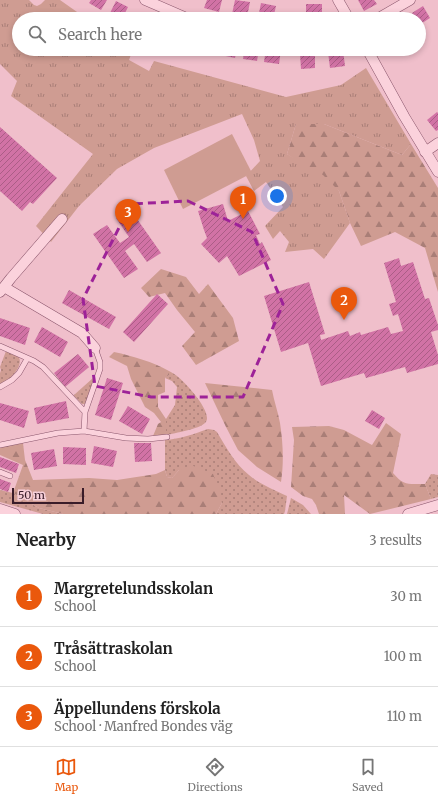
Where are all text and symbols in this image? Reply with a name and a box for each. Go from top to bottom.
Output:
search box [12,12,426,56]
icon: search [26,23,48,45]
text: Search here [58,25,142,44]
pin: 1 [230,186,256,219]
your location [267,186,287,206]
pin: 3 [115,199,141,232]
pin: 2 [331,287,357,320]
scale bar [12,486,84,505]
text: 50 m [18,488,45,502]
text: Nearby [16,529,76,551]
text: 3 results [369,532,422,549]
text: Margretelundsskolan [54,579,213,598]
text: 1 [26,588,32,605]
text: 30 m [390,588,422,605]
text: School [54,598,96,615]
text: Tråsättraskolan [54,639,173,658]
text: 2 [25,648,33,665]
text: 100 m [384,648,422,665]
text: School [54,658,96,675]
text: Äppellundens förskola [54,699,221,718]
text: 3 [25,708,33,725]
text: 110 m [387,708,422,725]
text: School · Manfred Bondes väg [54,718,233,735]
tab: Map [55,756,78,794]
tab: Directions [188,756,243,794]
tab: Saved [352,756,383,794]

